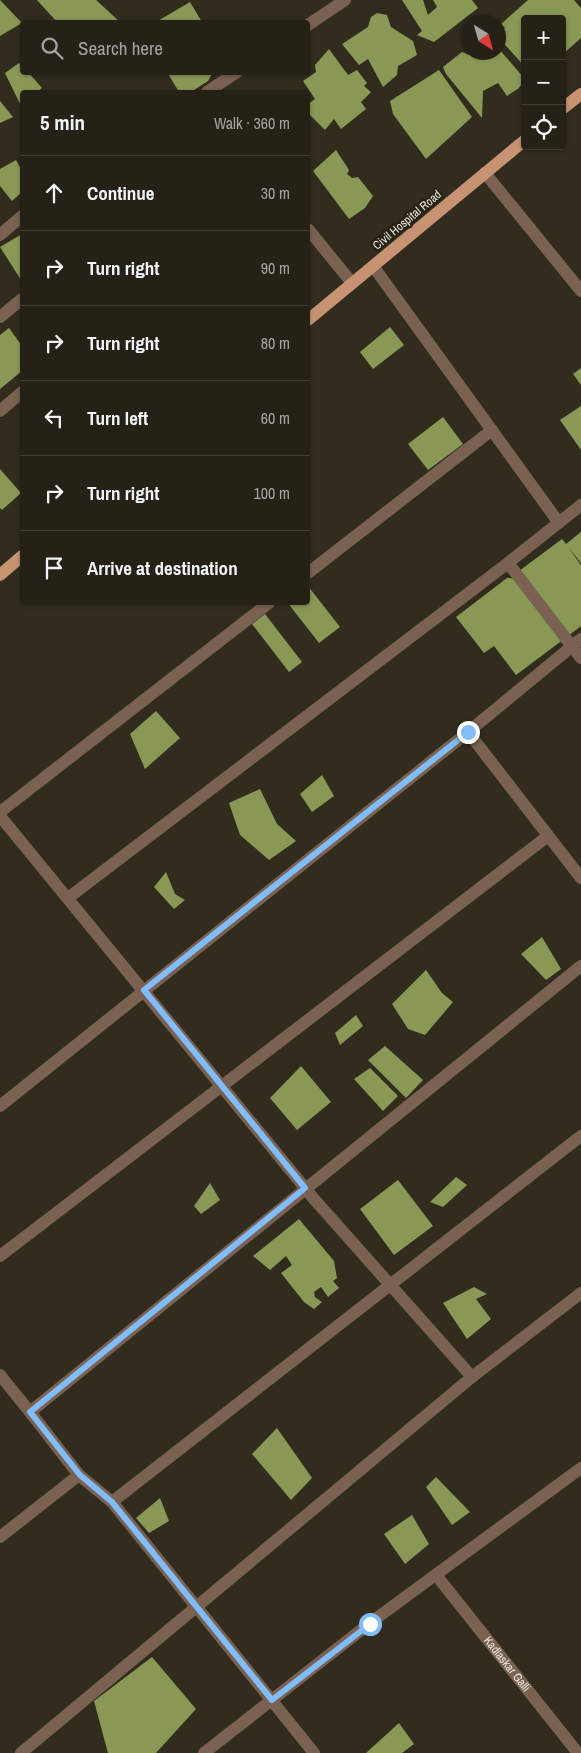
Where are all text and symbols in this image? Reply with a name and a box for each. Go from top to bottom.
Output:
north arrow [461,15,506,60]
map controls [521,15,566,150]
button: + [521,15,566,60]
search box [20,20,310,75]
icon: search [38,34,66,62]
text: Search here [78,35,163,61]
button: − [521,60,566,105]
button: locate [521,105,566,150]
text: 5 min [40,108,85,137]
text: Walk · 360 m [214,112,290,134]
icon: ahead [40,179,68,207]
text: Continue [87,180,155,206]
text: 30 m [261,182,290,204]
street label: Civil Hospital Road [369,187,445,253]
icon: right [40,254,68,282]
text: Turn right [87,255,159,281]
text: 90 m [261,257,290,279]
icon: right [40,329,68,357]
text: Turn right [87,330,159,356]
text: 80 m [261,332,290,354]
icon: left [40,404,68,432]
text: Turn left [87,405,148,431]
text: 60 m [261,407,290,429]
icon: right [40,479,68,507]
text: Turn right [87,480,159,506]
text: 100 m [254,482,290,504]
icon: arrive [40,554,68,582]
text: Arrive at destination [87,555,238,581]
route end [457,721,480,744]
route start [359,1613,382,1636]
street label: Kadlaskar Galli [480,1633,534,1695]

